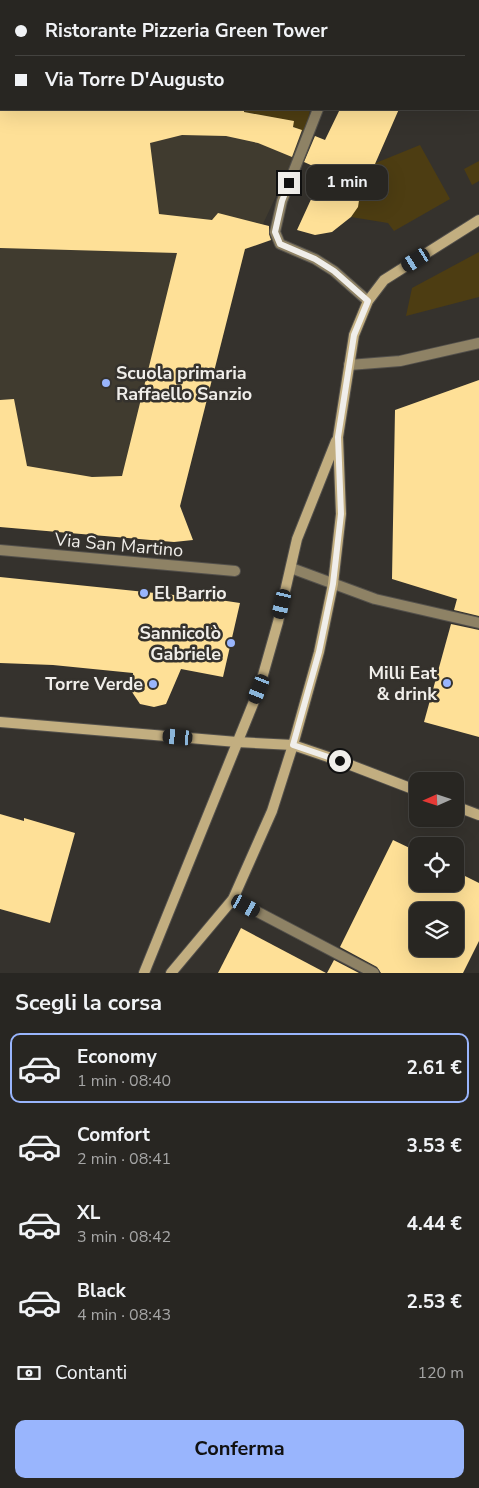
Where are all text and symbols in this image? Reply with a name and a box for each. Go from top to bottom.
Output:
text: Ristorante Pizzeria Green Tower [45,18,328,44]
text: Via Torre D'Augusto [45,67,224,93]
callout: 1 min [306,166,389,200]
text: 1 min [326,171,368,193]
route end [278,172,300,194]
car [399,246,432,274]
place label: Scuola primaria Raffaello Sanzio [116,361,252,406]
marker: Scuola primaria Raffaello Sanzio [100,377,112,389]
street label: Via San Martino [53,527,184,563]
place label: El Barrio [154,581,227,605]
marker: El Barrio [138,587,150,599]
car [271,588,292,620]
place label: Sannicolò Gabriele [139,621,221,666]
marker: Sannicolò Gabriele [225,637,237,649]
place label: Milli Eat & drink [368,661,437,706]
place label: Torre Verde [45,672,143,696]
car [246,672,271,706]
marker: Milli Eat & drink [441,677,453,689]
marker: Torre Verde [147,678,159,690]
car [162,728,193,746]
route start [329,750,351,772]
north arrow [409,772,464,828]
map controls [409,772,464,957]
button: locate [409,837,464,892]
car [229,892,262,920]
button: layers [409,902,464,957]
text: Scegli la corsa [15,988,162,1018]
text: Economy [77,1044,157,1070]
icon: car [17,1046,62,1091]
text: 2.61 € [407,1055,462,1081]
text: 1 min · 08:40 [77,1070,171,1092]
text: Comfort [77,1122,150,1148]
icon: car [17,1124,62,1169]
text: 3.53 € [407,1133,462,1159]
text: 2 min · 08:41 [77,1148,171,1170]
text: XL [77,1200,100,1226]
icon: car [17,1202,62,1247]
text: 4.44 € [407,1211,462,1237]
text: 3 min · 08:42 [77,1226,171,1248]
text: Black [77,1278,126,1304]
icon: car [17,1280,62,1325]
text: 2.53 € [407,1289,462,1315]
text: 4 min · 08:43 [77,1304,171,1326]
icon: cash [15,1359,43,1387]
text: Contanti [55,1360,127,1386]
text: 120 m [417,1362,464,1384]
button: Conferma [15,1420,464,1478]

